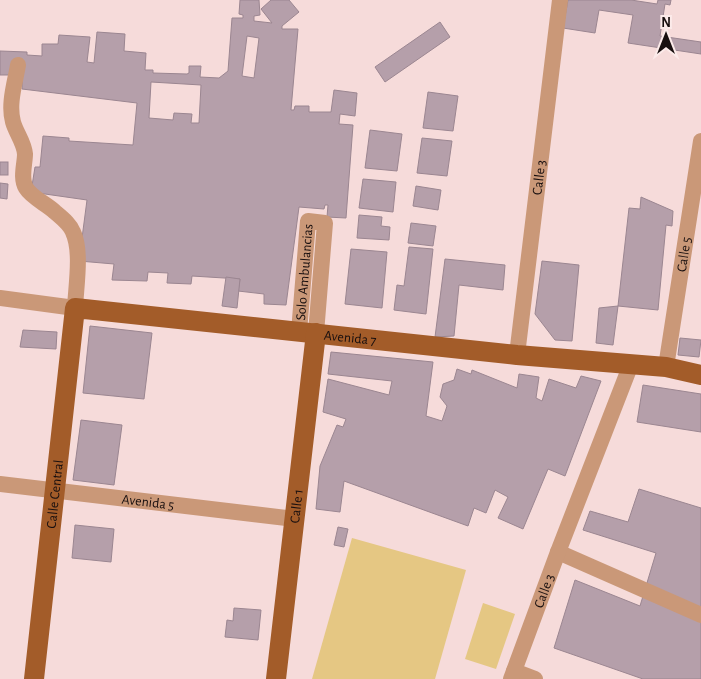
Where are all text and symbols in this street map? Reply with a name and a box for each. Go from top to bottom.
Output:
north arrow [641,10,691,60]
text: N [661,16,671,30]
street label: Calle 3 [530,159,549,196]
street label: Solo Ambulancias [294,223,316,321]
street label: Calle 5 [675,236,694,273]
street label: Avenida 7 [323,329,377,348]
street label: Calle Central [45,459,66,529]
street label: Calle 1 [288,488,306,524]
street label: Avenida 5 [121,493,175,513]
street label: Calle 3 [532,572,557,610]

